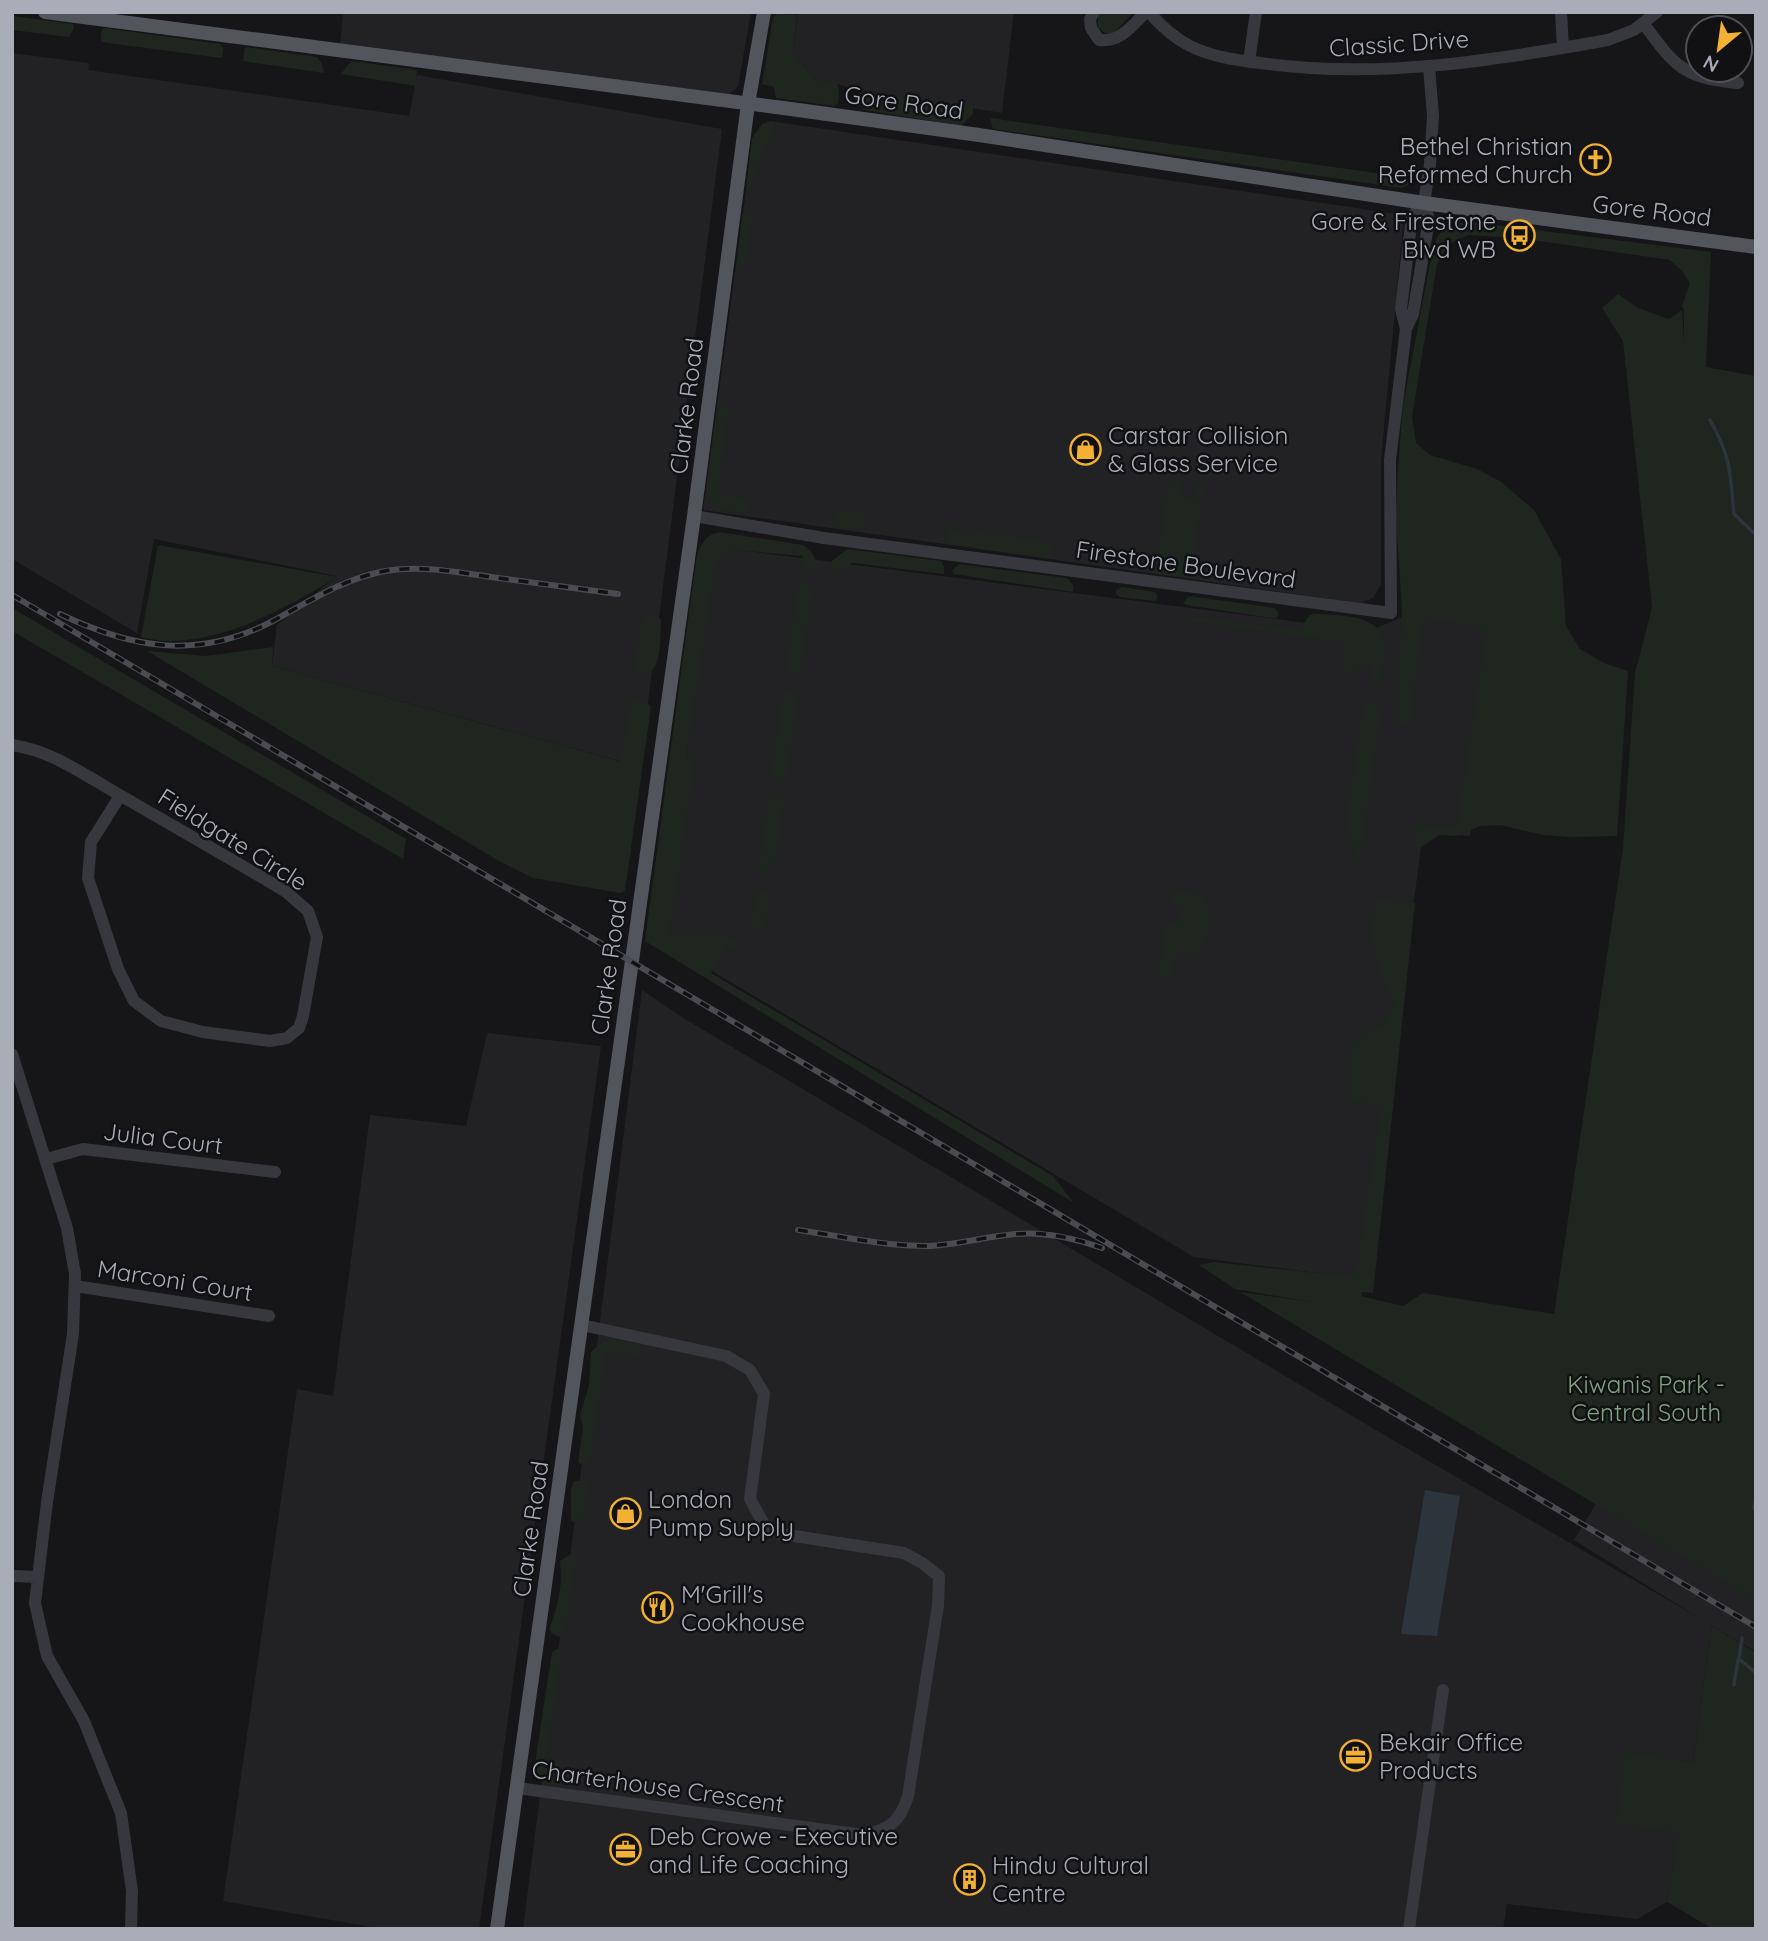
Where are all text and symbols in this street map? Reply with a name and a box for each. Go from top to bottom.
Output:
north arrow [1684,14,1754,84]
street label: Classic Drive [1328,23,1470,63]
text: N [1699,50,1723,78]
street label: Gore Road [843,79,965,125]
place label: Bethel Christian Reformed Church [1378,131,1573,189]
church icon: Bethel Christian Reformed Church [1579,143,1613,177]
street label: Gore Road [1591,188,1713,232]
place label: Gore & Firestone Blvd WB [1311,206,1496,264]
bus stop icon: Gore & Firestone Blvd WB [1502,218,1536,252]
street label: Clarke Road [663,336,709,476]
place label: Carstar Collision & Glass Service [1108,420,1288,478]
shop icon: Carstar Collision & Glass Service [1068,432,1102,466]
street label: Firestone Boulevard [1074,534,1298,594]
street label: Fieldgate Circle [153,781,313,897]
street label: Clarke Road [584,897,632,1037]
street label: Julia Court [101,1116,225,1160]
street label: Marconi Court [95,1253,255,1307]
park label: Kiwanis Park - Central South [1567,1369,1725,1427]
street label: Clarke Road [506,1459,554,1599]
place label: London Pump Supply [648,1484,794,1542]
shop icon: London Pump Supply [608,1496,642,1530]
place label: M'Grill's Cookhouse [681,1579,805,1637]
restaurant icon: M'Grill's Cookhouse [641,1591,675,1625]
place label: Bekair Office Products [1379,1727,1523,1785]
office icon: Bekair Office Products [1339,1739,1373,1773]
street label: Charterhouse Crescent [530,1753,786,1819]
place label: Deb Crowe - Executive and Life Coaching [649,1821,898,1879]
office icon: Deb Crowe - Executive and Life Coaching [609,1833,643,1867]
place label: Hindu Cultural Centre [992,1850,1149,1908]
building icon: Hindu Cultural Centre [952,1862,986,1896]

